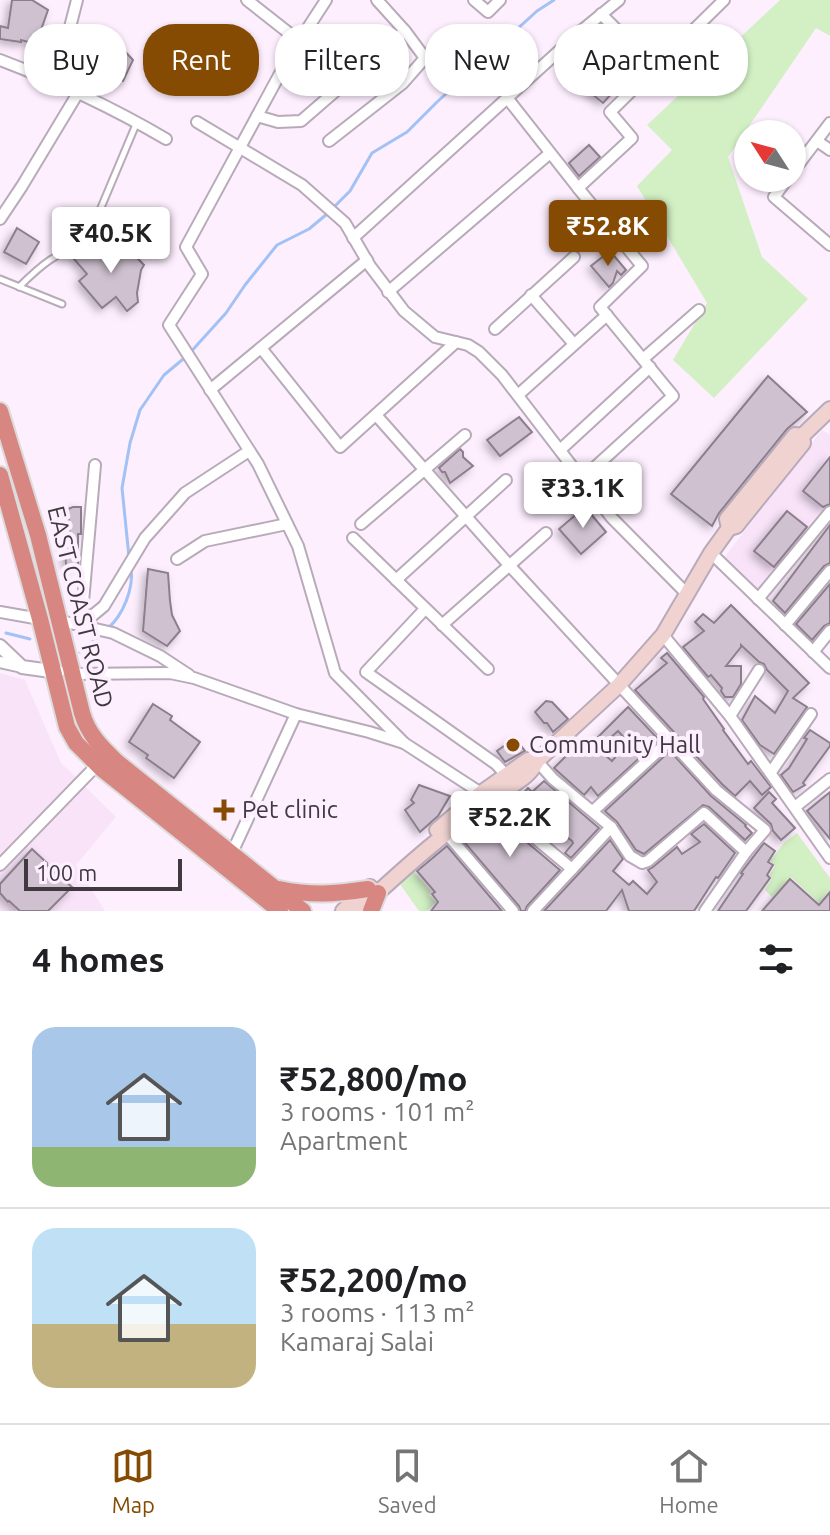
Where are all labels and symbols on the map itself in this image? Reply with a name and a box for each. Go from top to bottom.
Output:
north arrow [734,120,806,192]
pin: ₹52.8K [543,200,673,268]
pin: ₹40.5K [46,207,176,275]
pin: ₹33.1K [518,462,648,530]
street label: EAST COAST ROAD [42,503,119,711]
place label: Community Hall [529,731,701,758]
marker: Community Hall [504,736,522,754]
pin: ₹52.2K [445,791,575,859]
place label: Pet clinic [242,796,338,823]
marker: Pet clinic [213,799,235,821]
scale bar [24,855,182,891]

